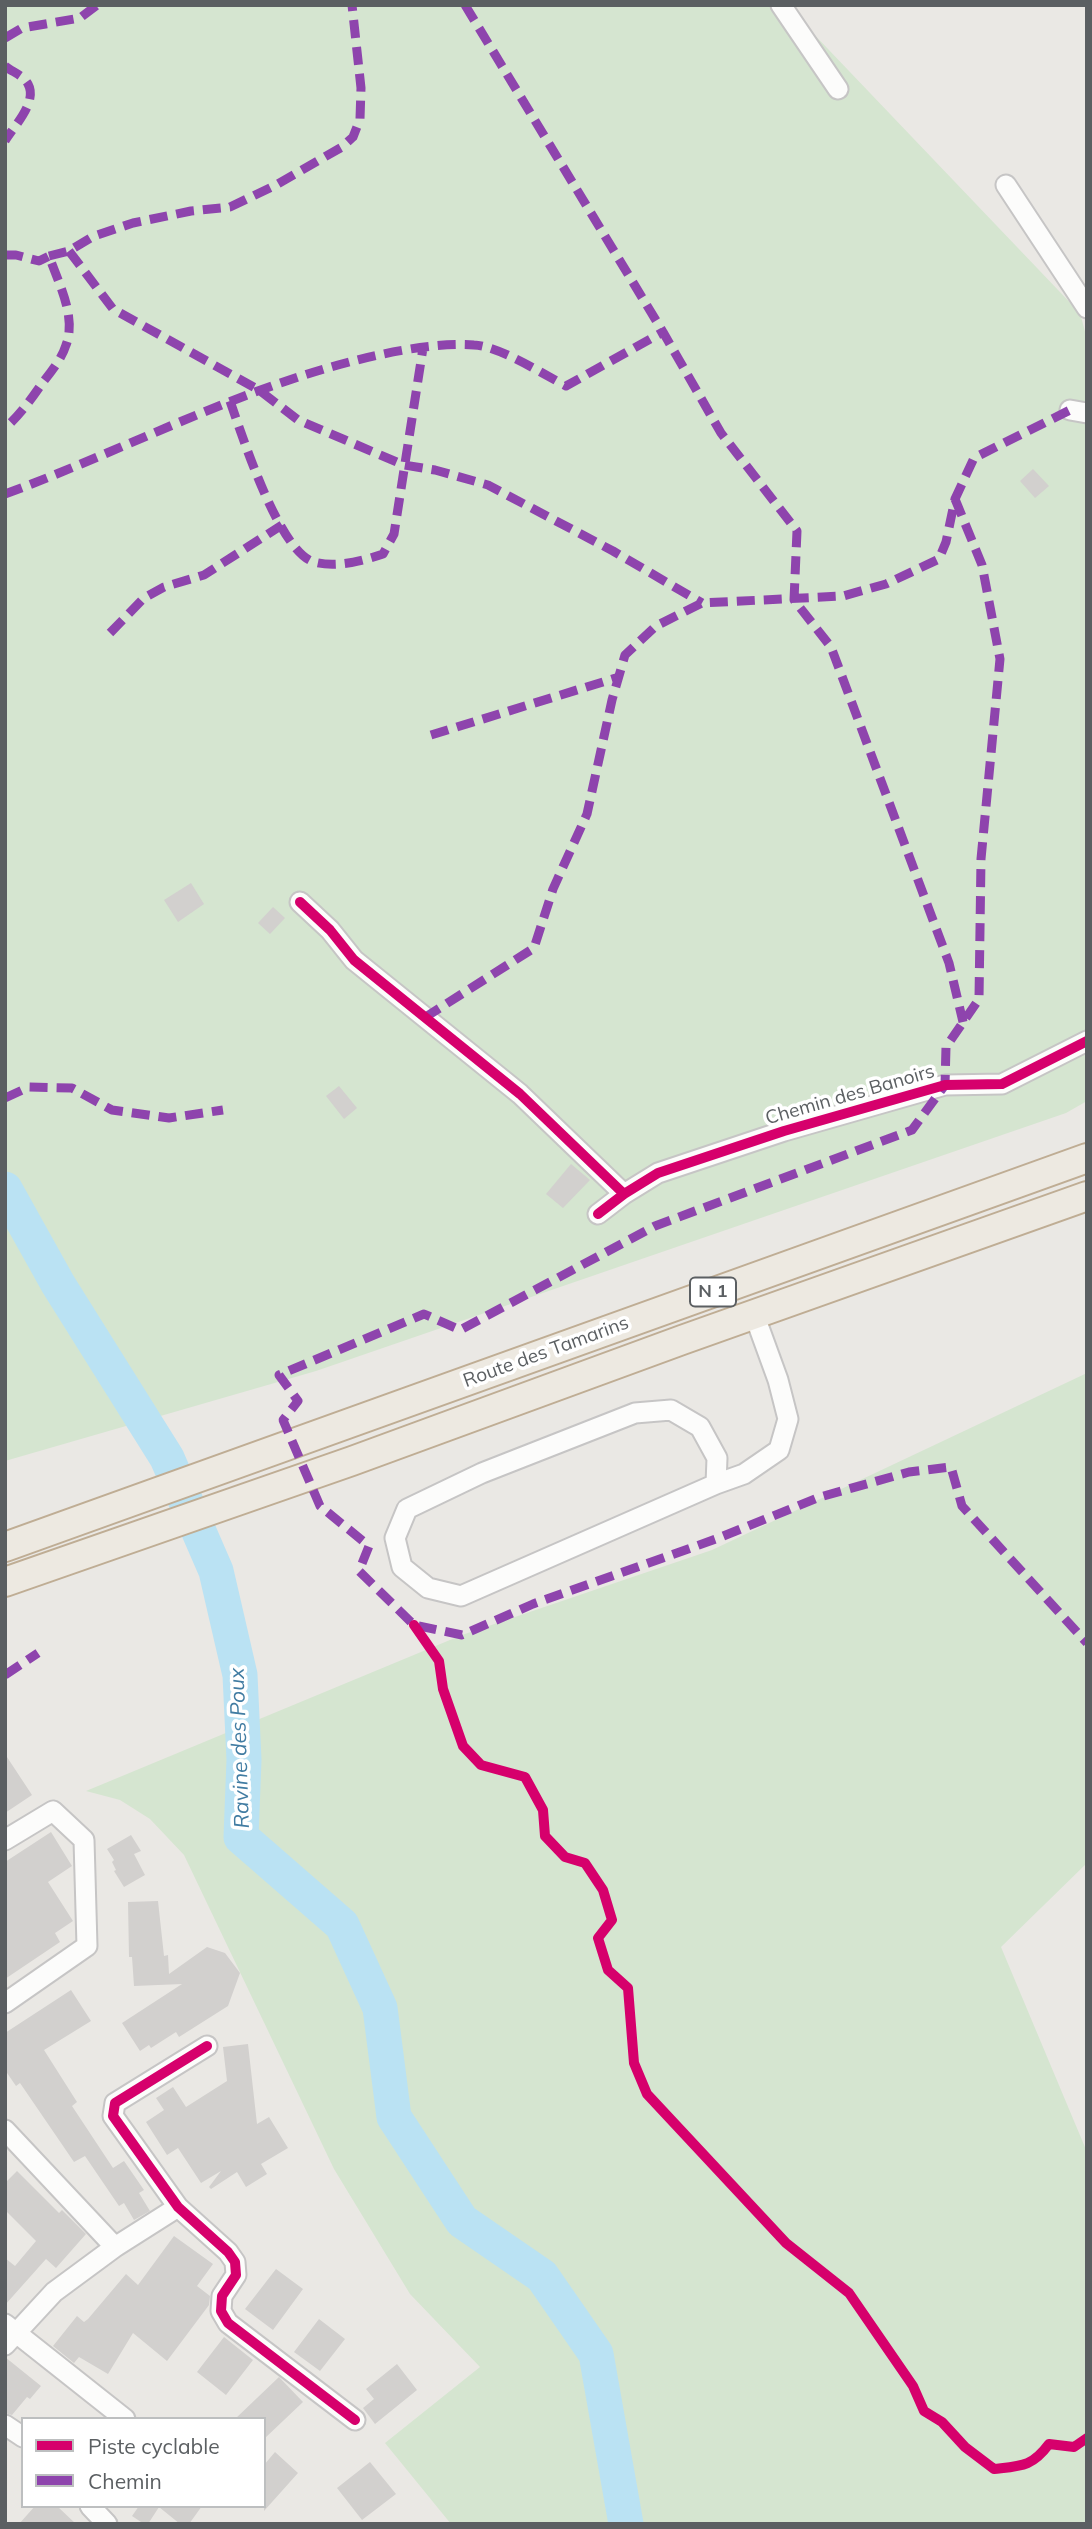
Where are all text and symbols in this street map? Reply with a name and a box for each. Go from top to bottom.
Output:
street label: Chemin des Banoirs [763,1060,937,1130]
road number: N 1 [690,1278,736,1307]
street label: Route des Tamarins [460,1311,632,1393]
water label: Ravine des Poux [225,1667,255,1829]
legend [21,2417,266,2508]
text: Piste cyclable [88,2433,220,2459]
text: Chemin [88,2468,162,2494]

